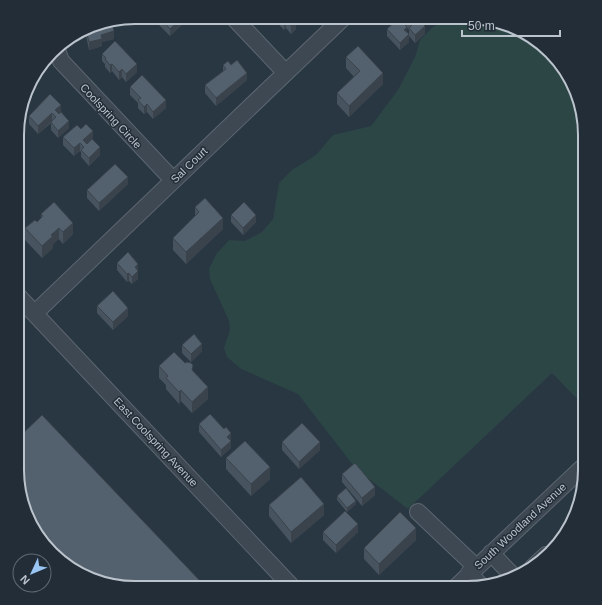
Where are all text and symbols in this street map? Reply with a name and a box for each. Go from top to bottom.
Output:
scale bar [462,12,560,38]
text: 50 m [468,19,495,33]
street label: Coolspring Circle [78,81,144,151]
street label: Sal Court [168,145,210,185]
street label: East Coolspring Avenue [112,395,200,489]
street label: South Woodland Avenue [472,480,568,572]
north arrow [12,553,52,593]
text: N [18,573,32,587]

